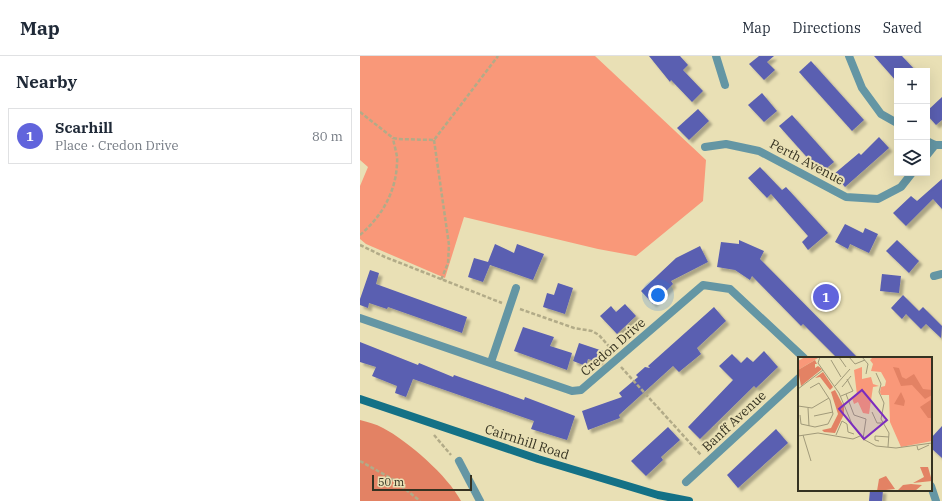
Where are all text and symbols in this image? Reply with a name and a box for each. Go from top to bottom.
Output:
text: Map [20,16,60,40]
text: Map [742,19,771,37]
text: Directions [793,19,861,37]
text: Saved [883,19,922,37]
map controls [894,68,930,176]
button: + [894,68,930,104]
text: Nearby [16,71,77,93]
button: − [894,104,930,140]
text: Scarhill [55,118,113,137]
text: 1 [26,128,34,145]
text: 80 m [312,128,343,145]
street label: Perth Avenue [767,135,847,189]
text: Place · Credon Drive [55,137,178,154]
button: layers [894,140,930,176]
pin: 1 [813,282,839,312]
your location [648,285,668,305]
street label: Credon Drive [577,314,649,380]
inset map [798,357,932,491]
street label: Banff Avenue [698,387,770,455]
street label: Cairnhill Road [483,420,571,464]
scale bar [372,473,472,492]
text: 50 m [378,475,404,489]

